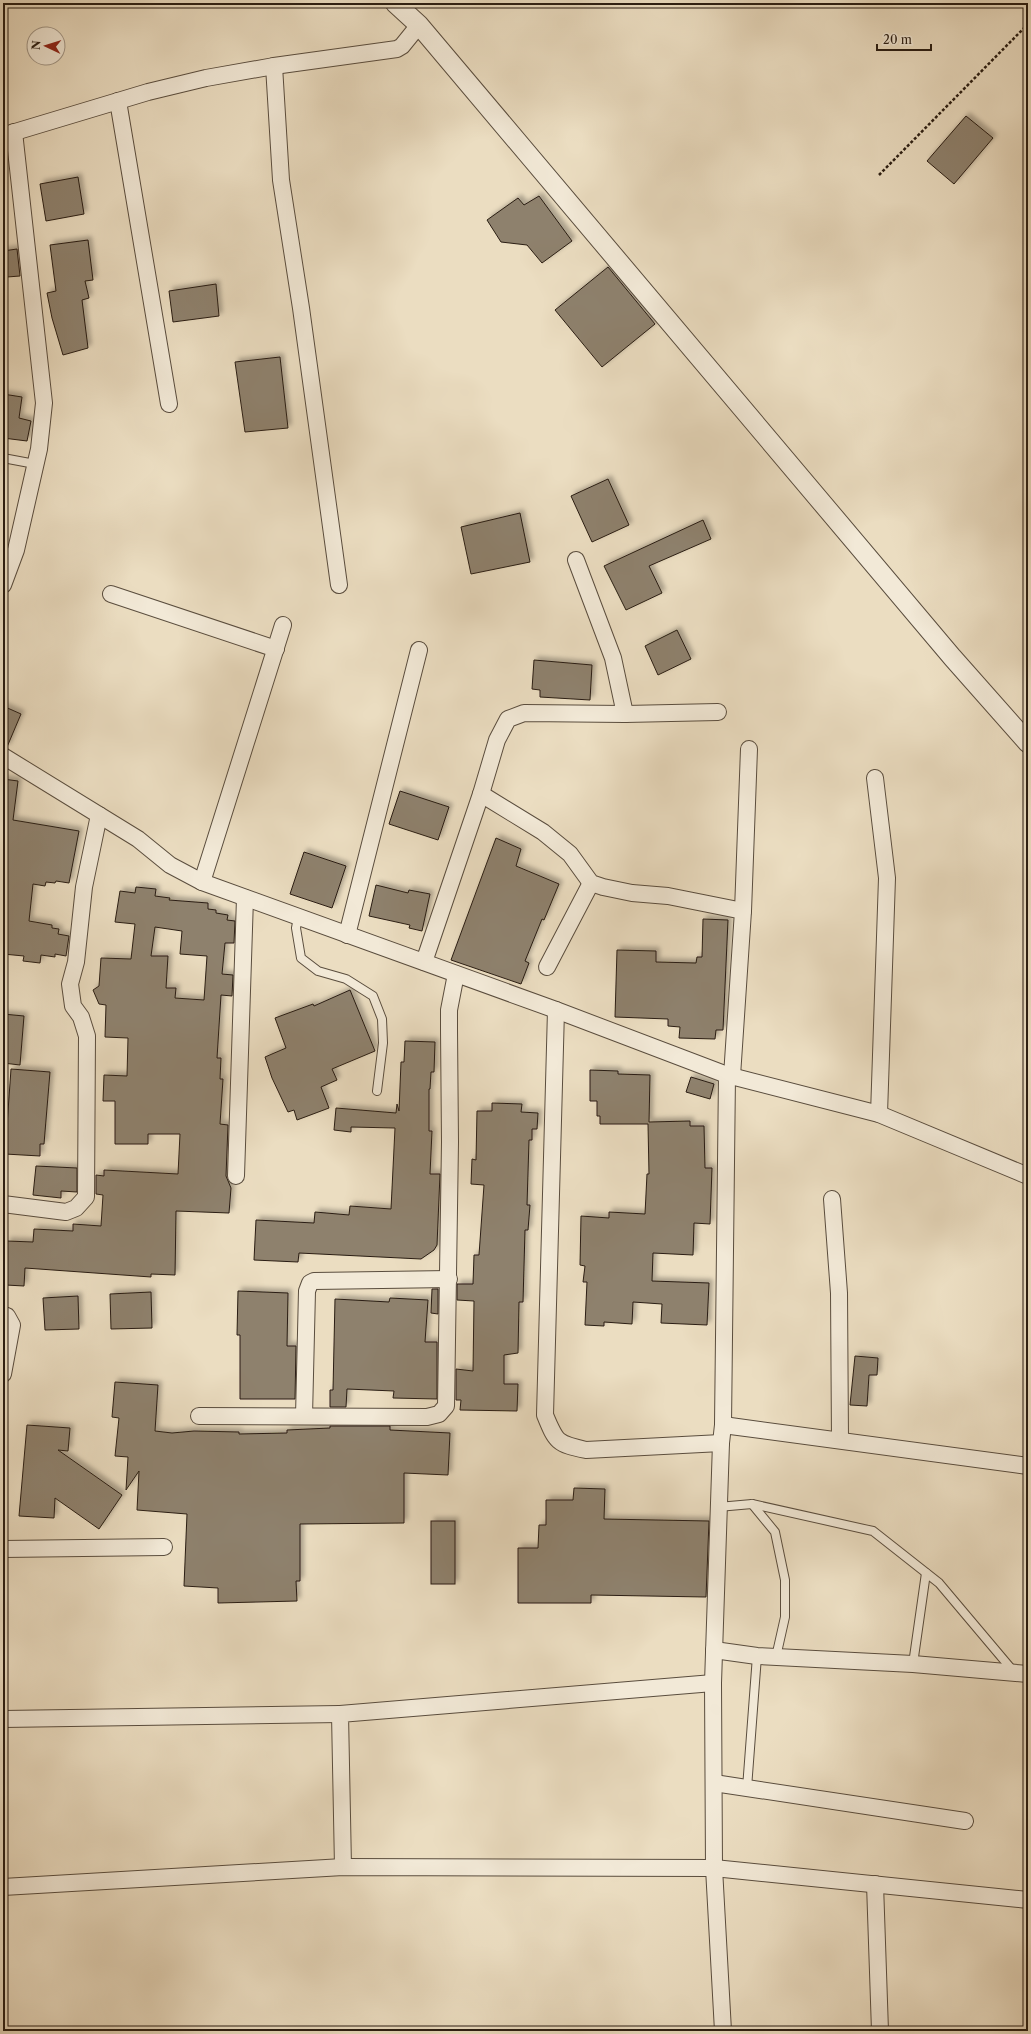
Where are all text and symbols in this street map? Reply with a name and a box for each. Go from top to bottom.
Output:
north arrow [26,26,66,66]
scale bar [877,26,931,52]
text: 20 m [883,32,912,47]
text: N [29,40,43,51]

